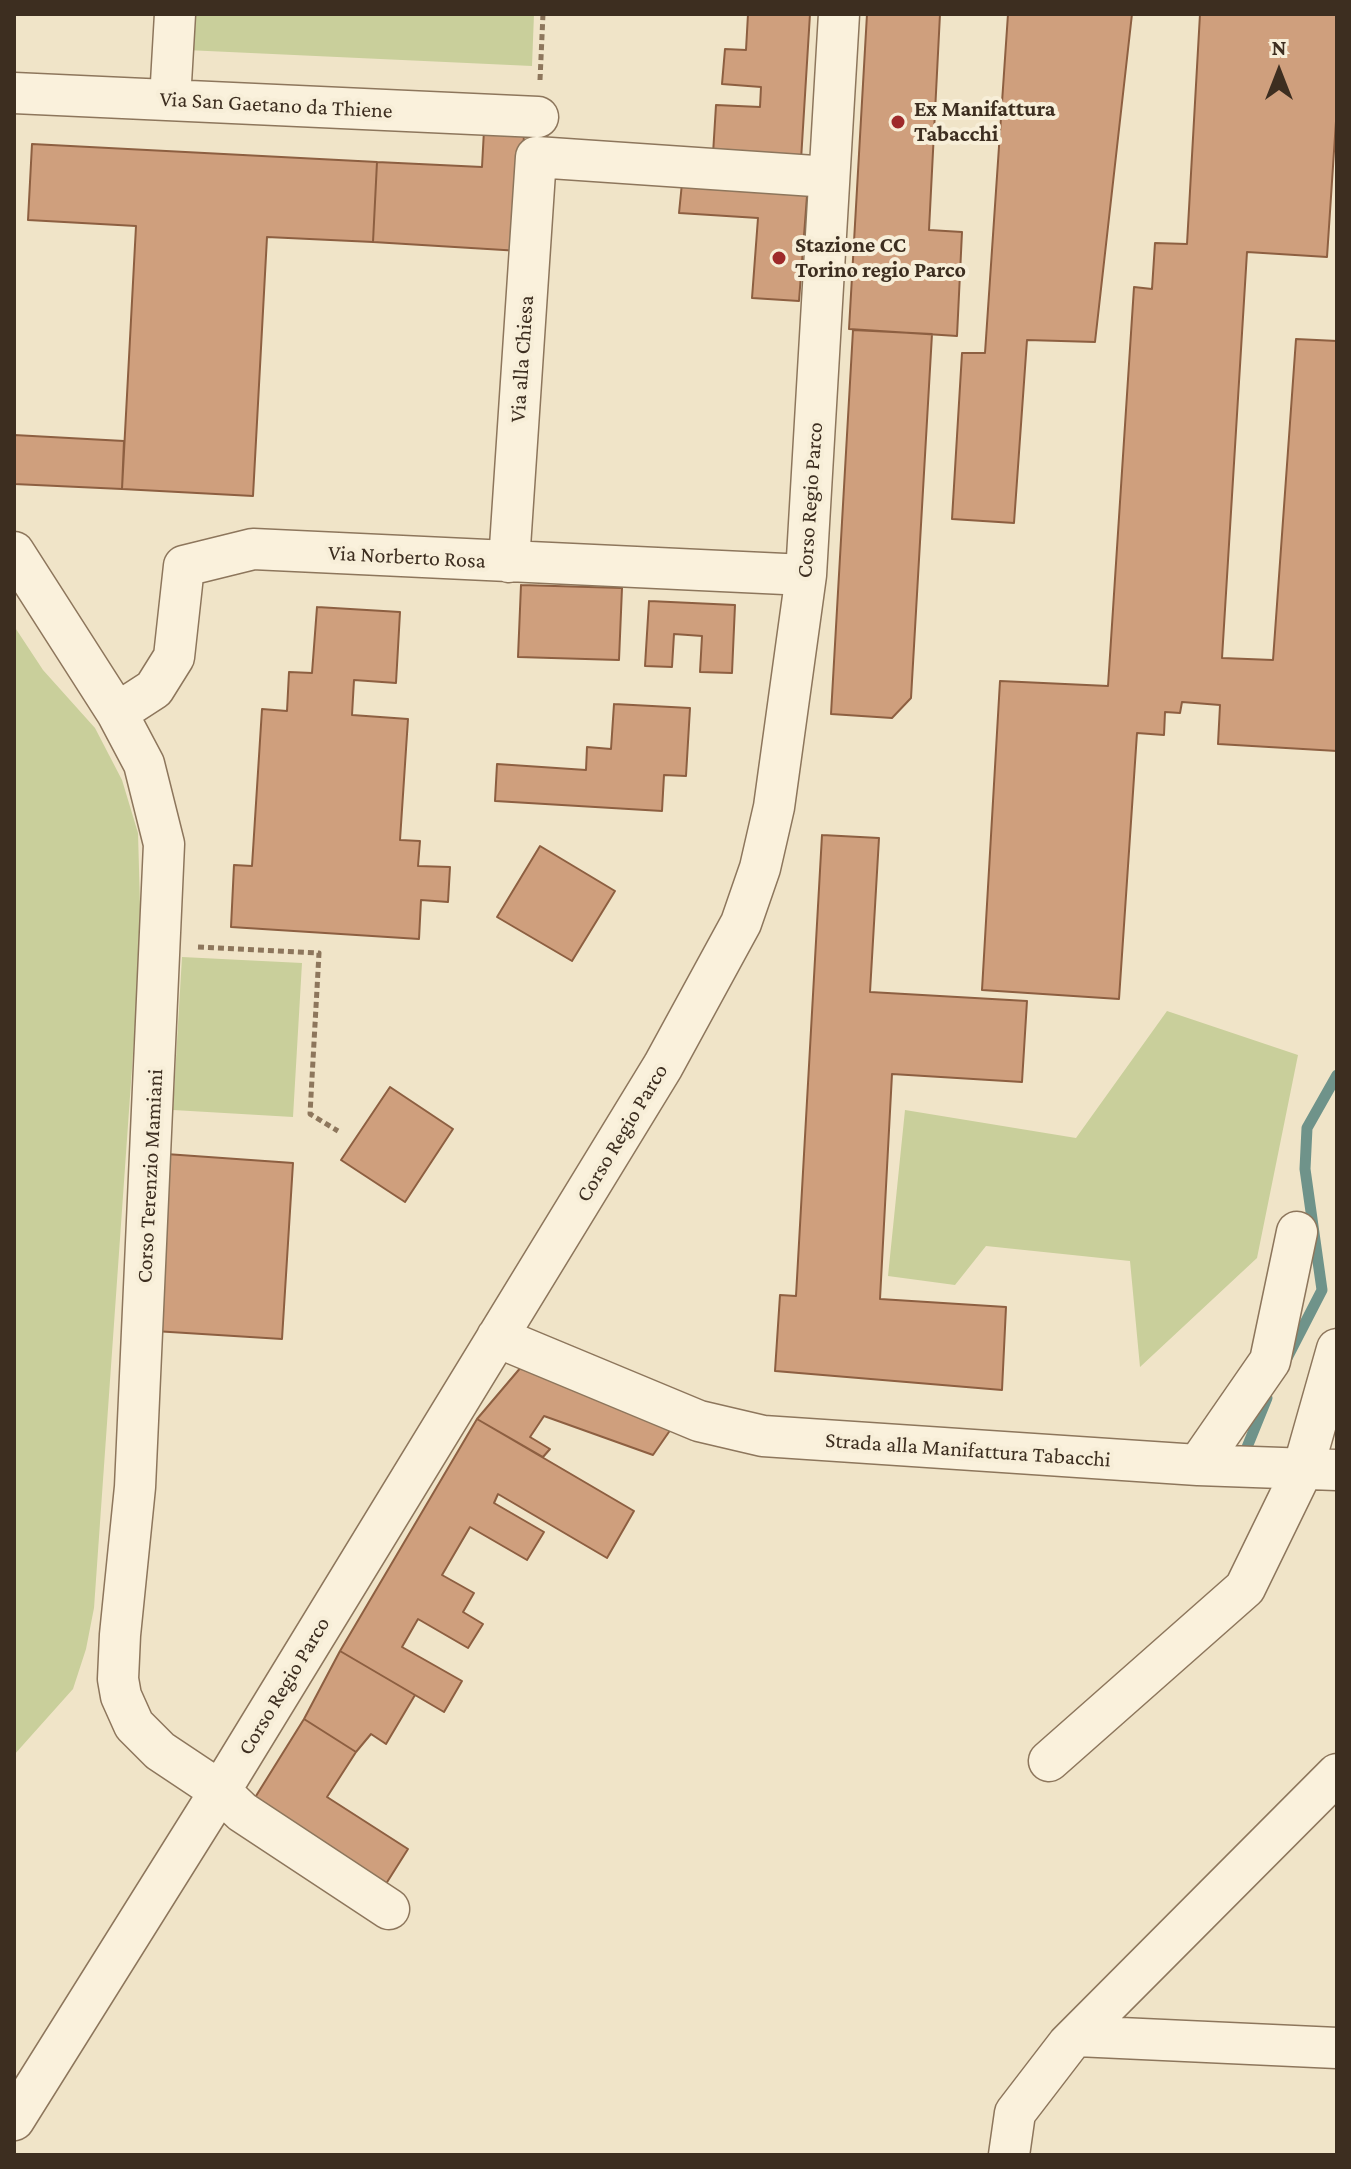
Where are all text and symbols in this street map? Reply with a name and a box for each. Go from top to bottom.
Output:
north arrow [1239,32,1319,112]
text: N [1272,35,1287,60]
street label: Via San Gaetano da Thiene [159,86,393,124]
place label: Ex Manifattura Tabacchi [914,96,1056,148]
marker: Ex Manifattura Tabacchi [889,113,907,131]
place label: Stazione CC Torino regio Parco [795,232,966,284]
marker: Stazione CC Torino regio Parco [770,249,788,267]
street label: Via alla Chiesa [504,295,540,423]
street label: Corso Regio Parco [791,421,829,579]
street label: Via Norberto Rosa [327,540,487,574]
street label: Corso Regio Parco [570,1059,674,1207]
street label: Corso Terenzio Mamiani [131,1068,169,1284]
street label: Strada alla Manifattura Tabacchi [824,1427,1112,1473]
street label: Corso Regio Parco [232,1612,336,1760]

